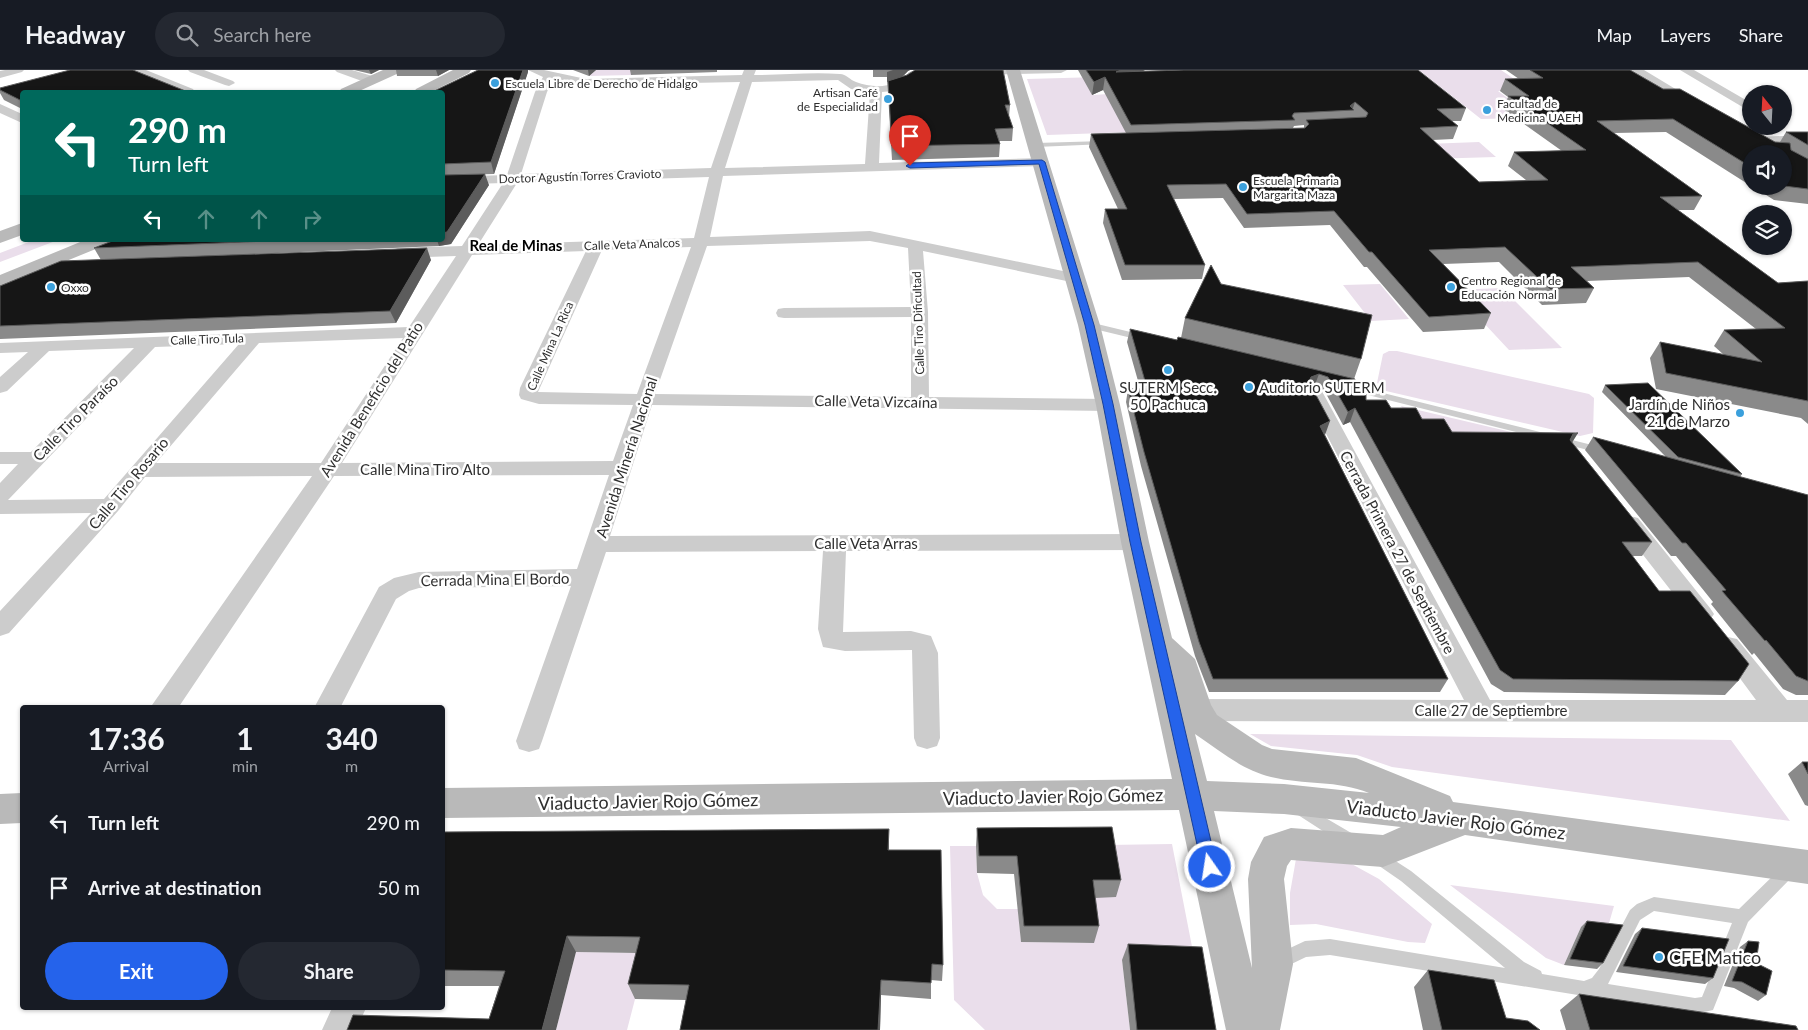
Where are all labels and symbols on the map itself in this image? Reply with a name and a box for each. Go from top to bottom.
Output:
place label: Escuela Libre de Derecho de Hidalgo [505,76,698,91]
marker: Escuela Libre de Derecho de Hidalgo [489,77,501,89]
place label: Artisan Café de Especialidad [797,85,878,114]
north arrow [1742,85,1792,135]
marker: Artisan Café de Especialidad [882,93,894,105]
place label: Facultad de Medicina UAEH [1497,96,1581,125]
marker: Facultad de Medicina UAEH [1481,104,1493,116]
pin [889,115,931,166]
street label: Doctor Agustín Torres Cravioto [498,166,662,186]
place label: Escuela Primaria Margarita Maza [1253,173,1339,202]
marker: Escuela Primaria Margarita Maza [1237,181,1249,193]
street label: Calle Veta Analcos [584,235,680,253]
district label: Real de Minas [470,236,563,254]
street label: Calle Tiro Dificultad [909,271,927,375]
place label: Centro Regional de Educación Normal [1461,273,1561,302]
place label: Oxxo [61,280,89,295]
marker: Oxxo [45,281,57,293]
marker: Centro Regional de Educación Normal [1445,281,1457,293]
street label: Calle Mina La Rica [524,299,576,393]
street label: Avenida Beneficio del Patio [316,318,426,480]
street label: Calle Tiro Tula [170,330,244,348]
marker: SUTERM Secc. 50 Pachuca [1162,364,1174,376]
street label: Calle Tiro Paraíso [29,372,121,464]
street label: Avenida Minería Nacional [591,374,661,540]
place label: SUTERM Secc. 50 Pachuca [1119,378,1217,413]
place label: Auditorio SUTERM [1259,378,1385,396]
marker: Auditorio SUTERM [1243,381,1255,393]
street label: Calle Veta Vizcaína [814,391,938,411]
place label: Jardín de Niños 21 de Marzo [1629,395,1730,430]
marker: Jardín de Niños 21 de Marzo [1734,407,1746,419]
street label: Calle Tiro Rosario [84,433,172,533]
street label: Cerrada Primera 27 de Septiembre [1337,447,1459,657]
street label: Calle Mina Tiro Alto [360,460,490,478]
street label: Calle Veta Arras [814,534,918,552]
street label: Cerrada Mina El Bordo [420,569,570,589]
street label: Calle 27 de Septiembre [1414,701,1568,719]
street label: Viaducto Javier Rojo Gómez [943,783,1163,809]
street label: Viaducto Javier Rojo Gómez [538,788,758,814]
street label: Viaducto Javier Rojo Gómez [1345,795,1567,843]
position arrow [1183,840,1235,892]
place label: CFE Matico [1669,946,1761,968]
marker: CFE Matico [1653,951,1665,963]

